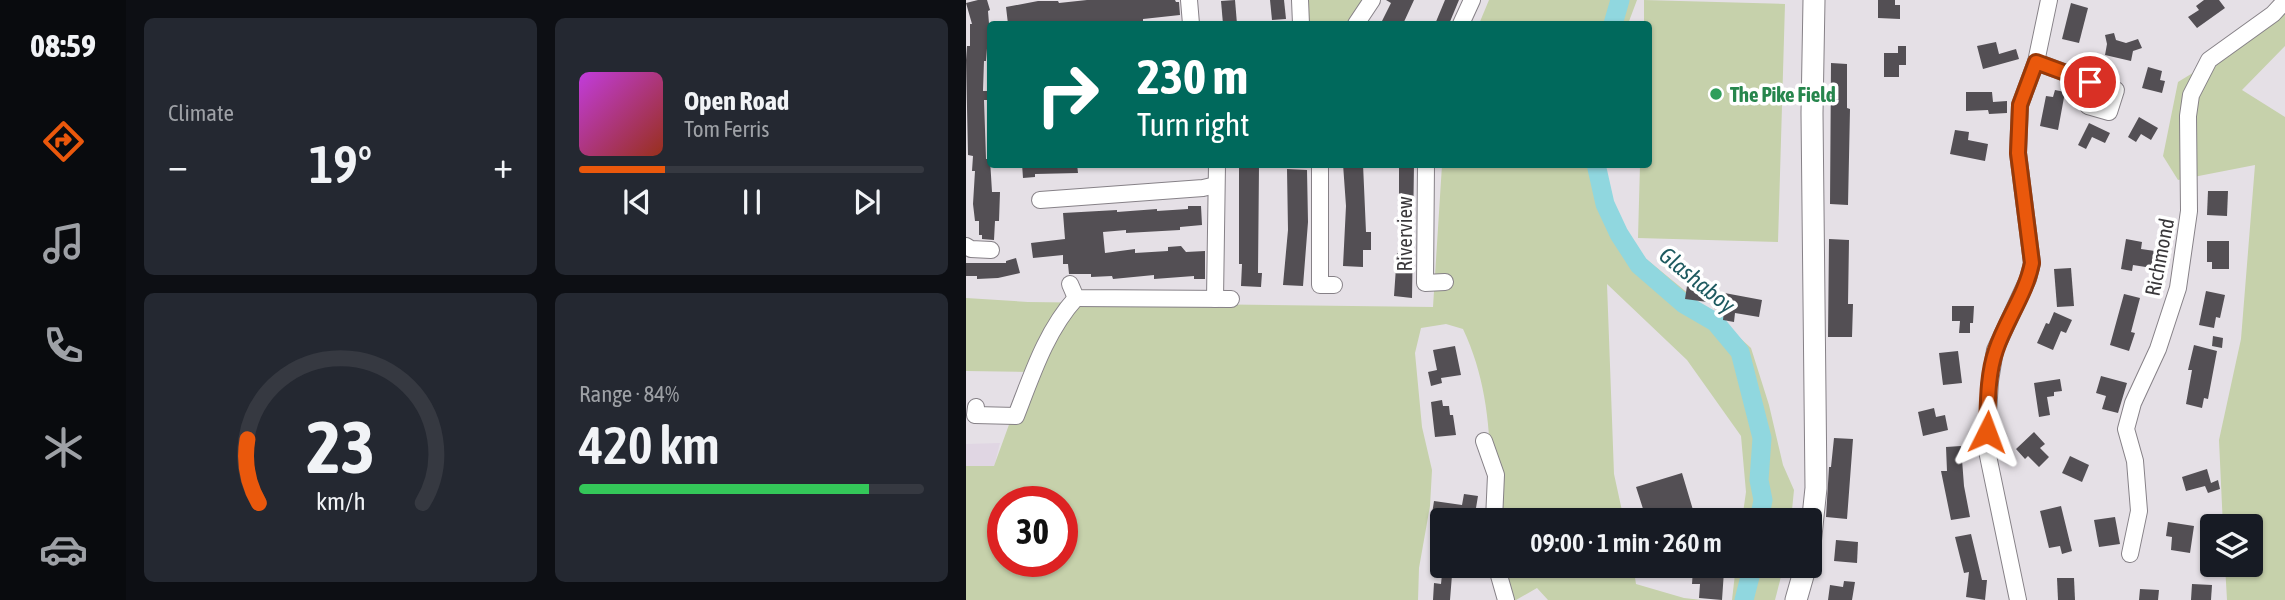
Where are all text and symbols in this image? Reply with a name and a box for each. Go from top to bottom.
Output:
text: 08:59 [30,27,96,64]
text: 230 m [1137,48,1248,104]
icon: right [1022,49,1113,140]
pin [2060,52,2120,112]
icon: arrive [2071,63,2109,101]
place label: The Pike Field [1730,82,1836,106]
text: Open Road [684,86,789,116]
marker: The Pike Field [1708,86,1724,102]
text: Climate [168,100,234,126]
text: Turn right [1137,106,1250,143]
text: Tom Ferris [684,116,769,142]
icon: directions [39,117,88,166]
text: 19° [309,134,372,194]
text: − [168,143,188,186]
text: + [493,143,513,186]
icon: previous [618,183,656,221]
icon: pause [733,183,771,221]
icon: next [848,183,886,221]
street label: Riverview [1392,196,1416,271]
street label: Richmond [2140,216,2178,298]
icon: music [39,219,88,268]
water label: Glashaboy [1654,242,1740,319]
icon: phone [39,321,88,370]
text: Range · 84% [579,381,679,407]
position arrow [1950,395,2024,469]
text: 23 [306,406,375,489]
text: 420 km [579,415,720,475]
icon: climate [39,423,88,472]
speed limit sign: 30 [987,486,1078,577]
text: km/h [316,487,365,515]
map controls [2200,514,2263,577]
button: layers [2200,514,2263,577]
icon: car [39,525,88,574]
text: 09:00 · 1 min · 260 m [1530,528,1722,558]

